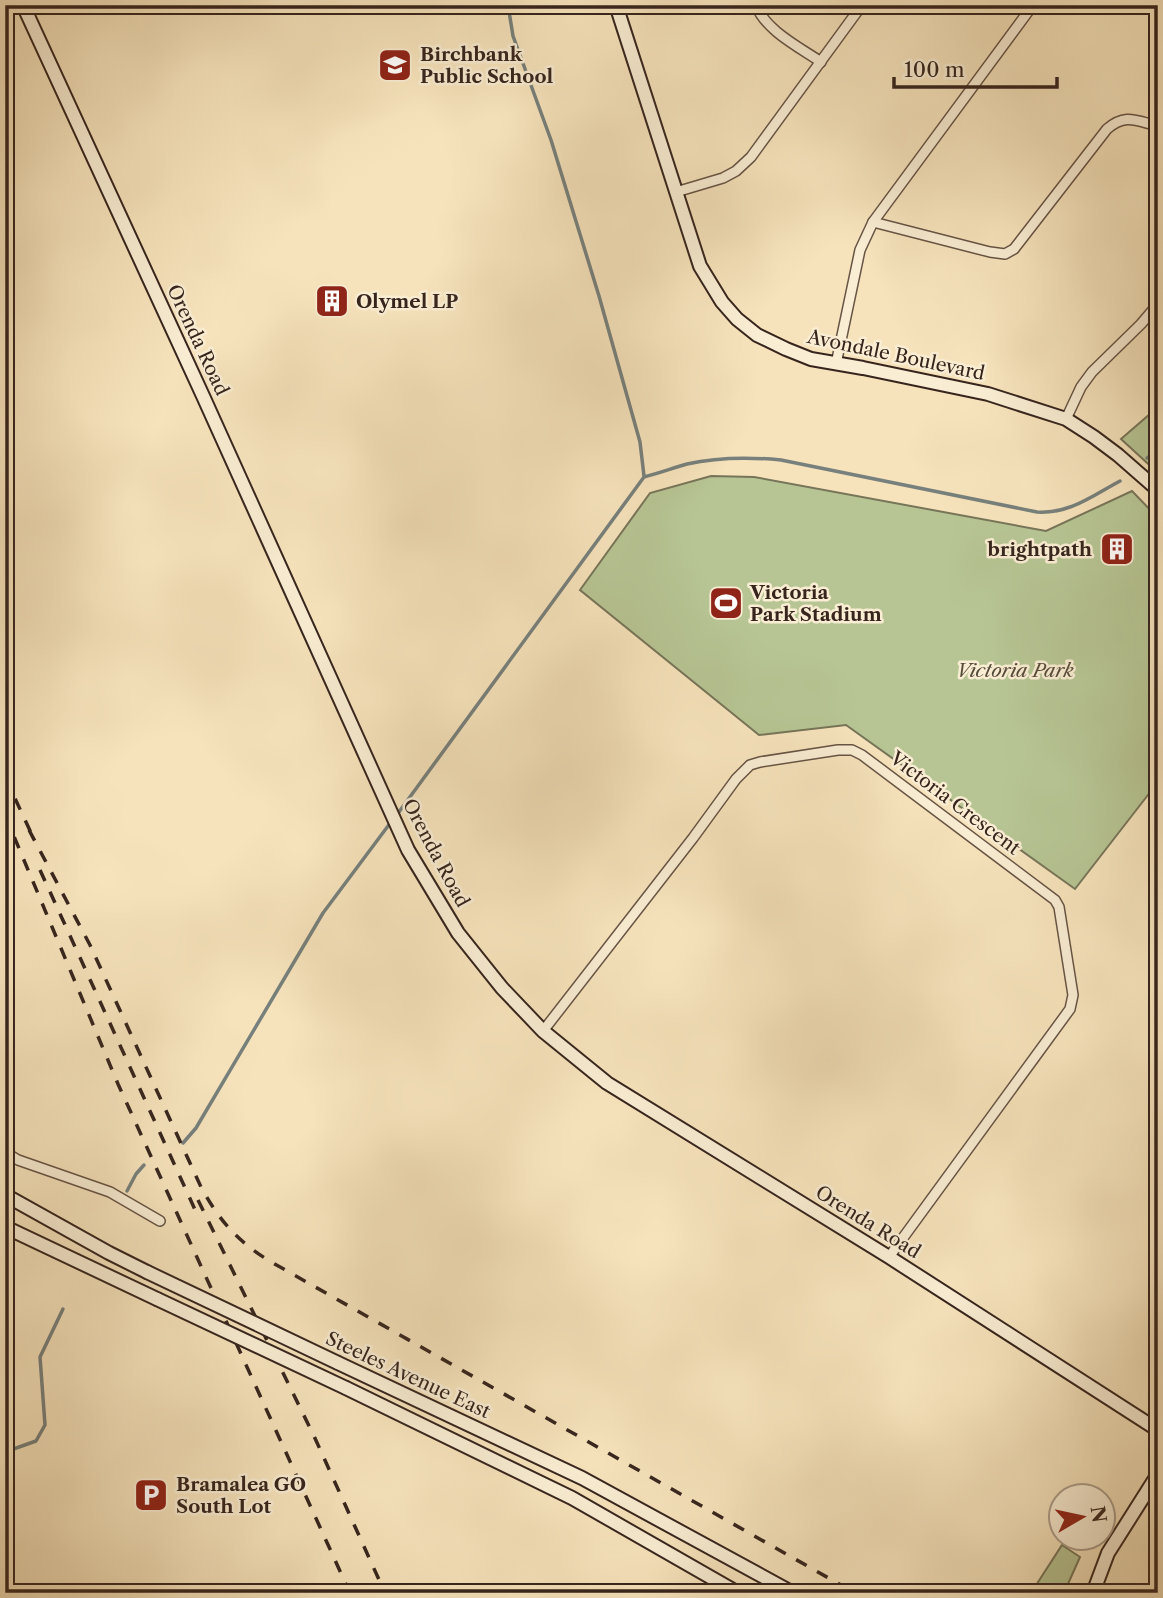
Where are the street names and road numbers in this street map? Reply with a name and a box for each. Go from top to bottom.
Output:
street label: Orenda Road [162,281,234,399]
street label: Avondale Boulevard [804,325,987,385]
street label: Victoria Crescent [885,746,1025,860]
street label: Orenda Road [398,795,474,912]
street label: Orenda Road [811,1181,925,1264]
street label: Steeles Avenue East [322,1327,494,1423]

